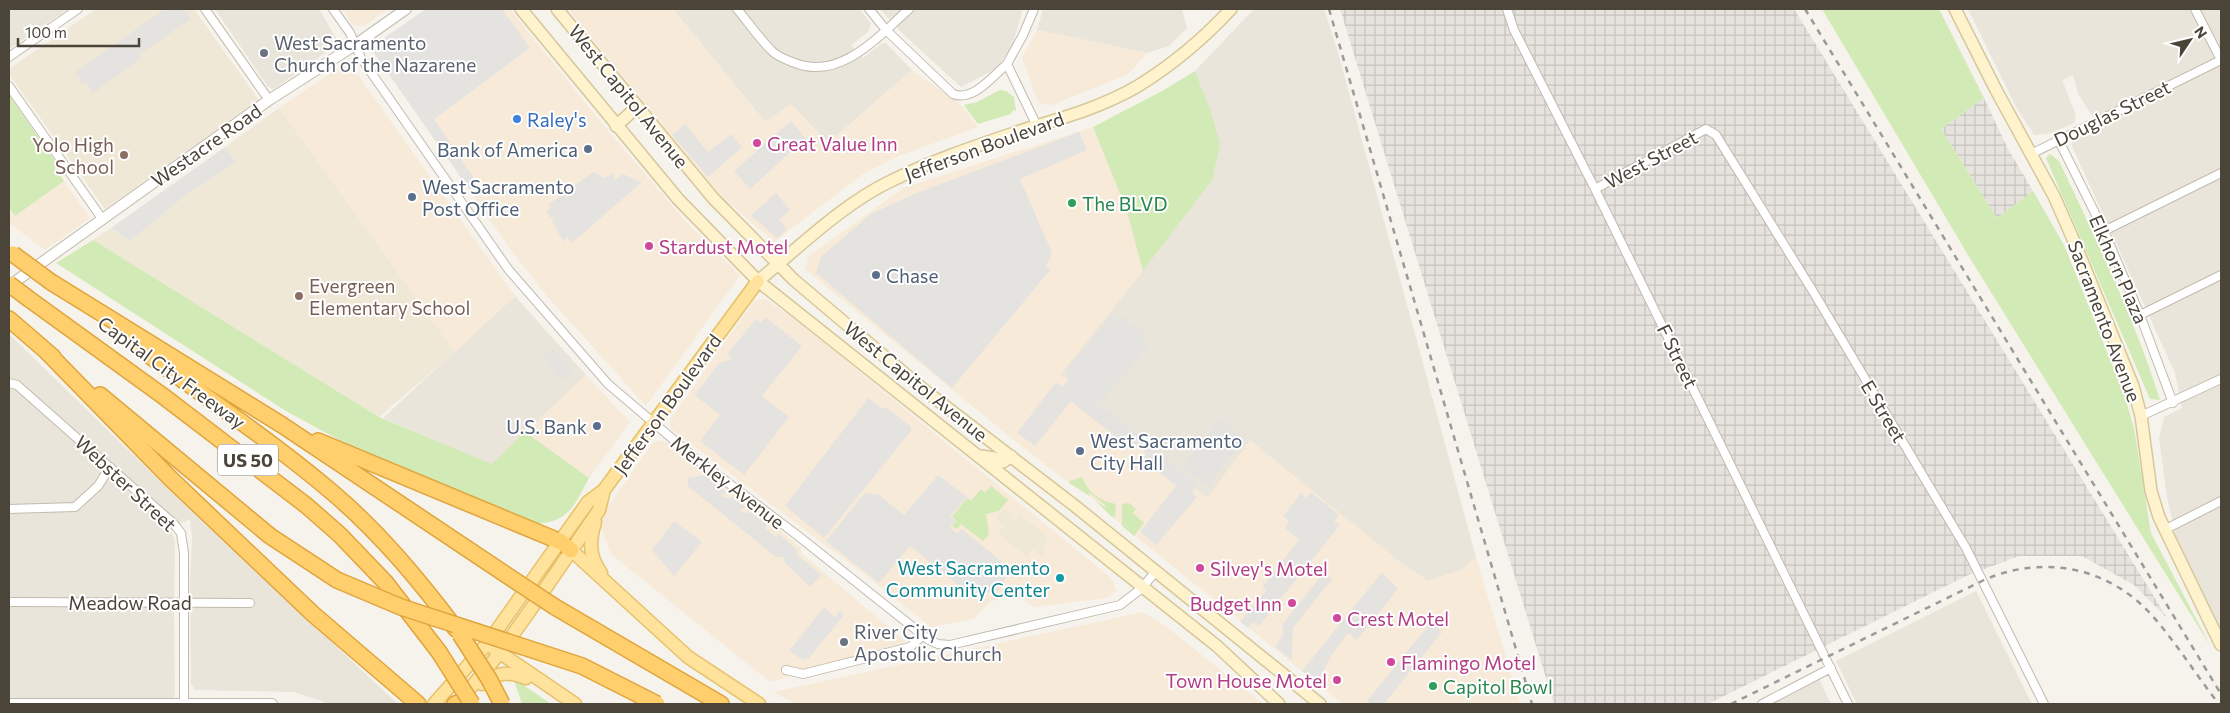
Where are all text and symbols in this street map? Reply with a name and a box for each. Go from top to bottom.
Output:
scale bar [18,15,139,47]
north arrow [2165,15,2215,65]
street label: West Capitol Avenue [564,20,694,172]
text: 100 m [25,23,67,41]
text: N [2191,23,2211,41]
place label: West Sacramento Church of the Nazarene [274,31,476,76]
marker: West Sacramento Church of the Nazarene [258,47,270,59]
street label: Douglas Street [2050,75,2174,151]
street label: Westacre Road [147,99,265,191]
street label: Jefferson Boulevard [901,106,1067,186]
place label: Raley's [527,108,587,131]
marker: Raley's [511,113,523,125]
street label: West Street [1601,125,1702,193]
place label: Great Value Inn [767,132,898,155]
place label: Yolo High School [32,133,114,178]
marker: Great Value Inn [751,137,763,149]
place label: Bank of America [437,138,578,161]
marker: Bank of America [582,143,594,155]
marker: Yolo High School [118,149,130,161]
place label: West Sacramento Post Office [422,175,574,220]
marker: West Sacramento Post Office [406,191,418,203]
place label: The BLVD [1082,192,1167,215]
marker: The BLVD [1066,197,1078,209]
street label: Elkhorn Plaza [2085,211,2153,327]
place label: Stardust Motel [659,235,788,258]
street label: Sacramento Avenue [2064,237,2146,405]
marker: Stardust Motel [643,240,655,252]
place label: Chase [886,264,939,287]
marker: Chase [870,269,882,281]
place label: Evergreen Elementary School [309,274,470,319]
marker: Evergreen Elementary School [293,290,305,302]
street label: Capital City Freeway [94,311,250,433]
street label: West Capitol Avenue [840,316,992,446]
street label: F Street [1653,320,1703,392]
street label: Jefferson Boulevard [608,329,726,479]
street label: E Street [1856,376,1912,447]
place label: U.S. Bank [506,415,587,438]
marker: U.S. Bank [591,420,603,432]
place label: West Sacramento City Hall [1090,429,1242,474]
street label: Webster Street [70,430,182,536]
street label: Merkley Avenue [667,431,789,533]
road number: US 50 [218,444,278,476]
marker: West Sacramento City Hall [1074,445,1086,457]
place label: West Sacramento Community Center [886,556,1050,601]
place label: Silvey's Motel [1210,557,1328,580]
marker: Silvey's Motel [1194,562,1206,574]
marker: West Sacramento Community Center [1054,572,1066,584]
street label: Meadow Road [68,591,192,614]
place label: Budget Inn [1190,592,1282,615]
marker: Budget Inn [1286,597,1298,609]
place label: Crest Motel [1347,607,1449,630]
marker: Crest Motel [1331,612,1343,624]
place label: River City Apostolic Church [854,620,1002,665]
marker: River City Apostolic Church [838,636,850,648]
place label: Flamingo Motel [1401,651,1536,674]
marker: Flamingo Motel [1385,656,1397,668]
place label: Town House Motel [1165,669,1327,692]
marker: Town House Motel [1331,674,1343,686]
place label: Capitol Bowl [1443,675,1553,698]
marker: Capitol Bowl [1427,680,1439,692]

